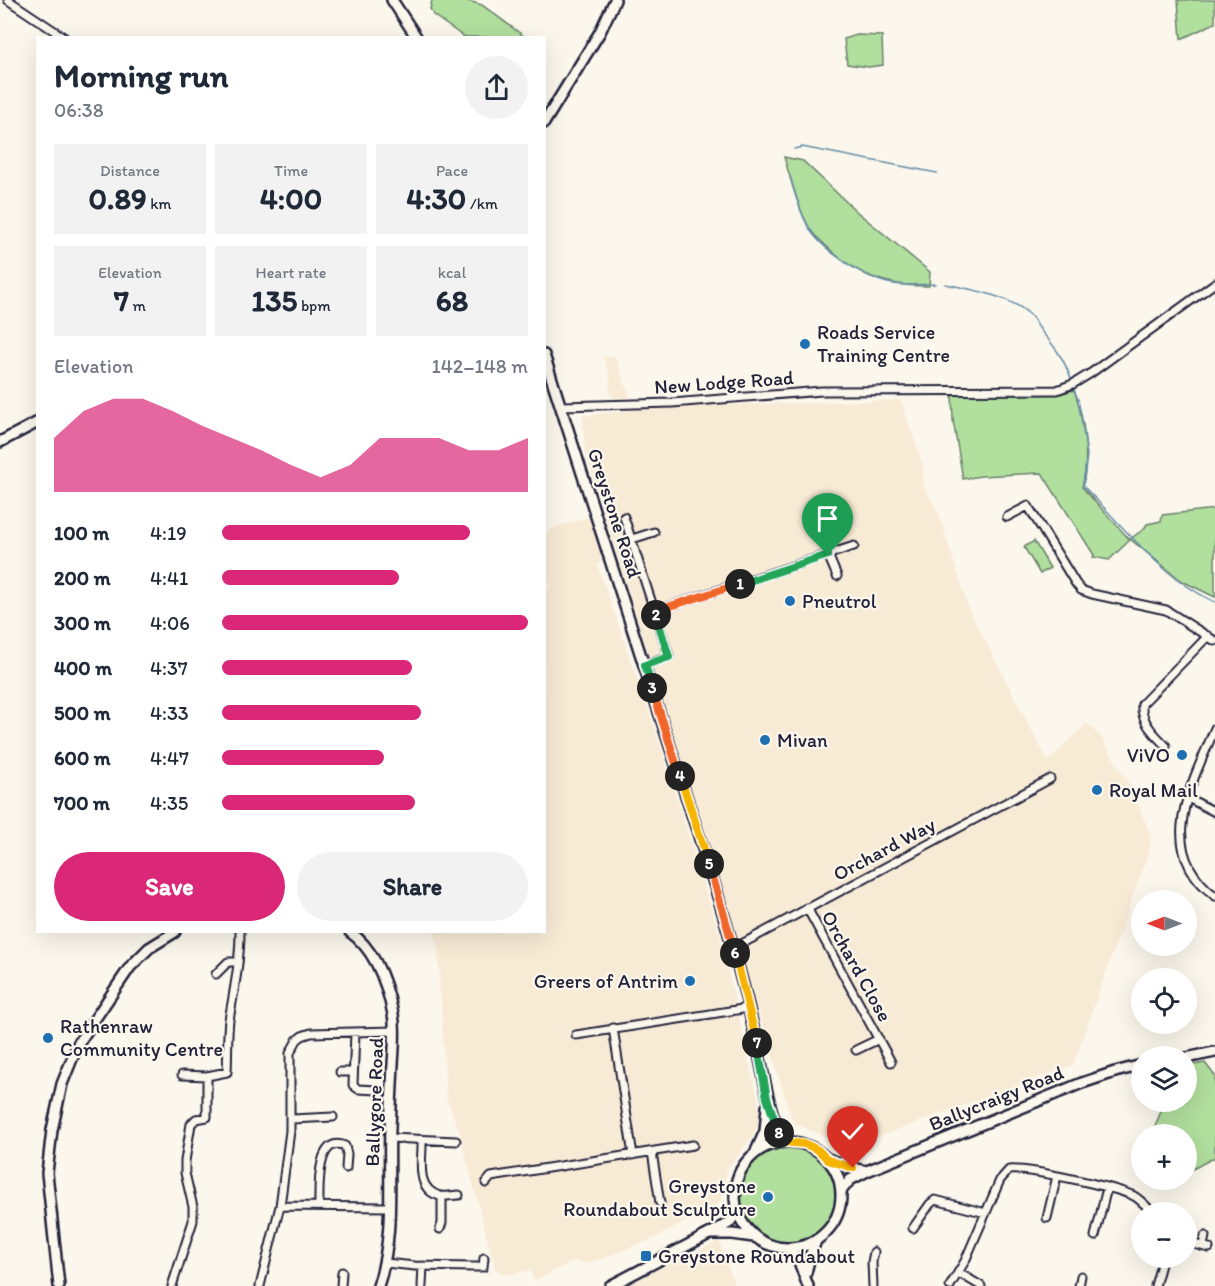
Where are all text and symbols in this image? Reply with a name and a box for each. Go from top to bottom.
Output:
text: Morning run [54,56,229,95]
button: share [465,56,528,119]
text: 06:38 [54,98,104,122]
text: Distance [100,161,160,180]
text: Time [274,161,308,180]
text: Pace [436,161,468,180]
text: 0.89 [89,180,147,217]
text: 4:00 [260,180,322,217]
text: 4:30 [406,180,466,217]
text: km [147,194,171,213]
text: /km [466,194,498,213]
text: Elevation [98,263,162,282]
text: Heart rate [256,263,326,282]
text: kcal [438,263,466,282]
text: 7 [114,282,129,319]
text: 135 [251,282,297,319]
text: 68 [436,282,468,319]
text: m [129,296,146,315]
text: bpm [297,296,331,315]
place label: Roads Service Training Centre [817,320,950,367]
marker: Roads Service Training Centre [798,337,812,351]
text: Elevation [54,354,133,378]
text: 142–148 m [431,354,528,378]
street label: New Lodge Road [653,365,795,399]
street label: Greystone Road [583,445,647,581]
pin [802,493,853,555]
icon: arrive [811,502,844,535]
text: 100 m [54,521,109,545]
text: 4:19 [150,521,187,545]
text: 200 m [54,566,110,590]
text: 4:41 [150,566,188,590]
pin: 1 [725,569,755,599]
text: 1 [736,574,744,593]
place label: Pneutrol [802,589,877,613]
marker: Pneutrol [783,594,797,608]
pin: 2 [641,600,671,630]
text: 2 [652,605,660,624]
text: 300 m [54,611,111,635]
text: 4:06 [150,611,190,635]
text: 400 m [54,656,112,680]
text: 4:37 [150,656,188,680]
pin: 3 [637,673,667,703]
text: 3 [648,678,656,697]
text: 500 m [54,701,110,725]
text: 4:33 [150,701,189,725]
place label: Mivan [777,728,828,752]
marker: Mivan [758,733,772,747]
place label: ViVO [1127,743,1170,767]
text: 600 m [54,746,111,770]
text: 4:47 [150,746,189,770]
marker: ViVO [1175,748,1189,762]
pin: 4 [665,761,695,791]
text: 4 [675,766,685,785]
place label: Royal Mail [1109,778,1198,802]
marker: Royal Mail [1090,783,1104,797]
text: 700 m [54,791,110,815]
text: 4:35 [150,791,188,815]
street label: Orchard Way [829,812,940,886]
pin: 5 [694,849,724,879]
button: Save [54,852,285,921]
button: Share [297,852,528,921]
text: 5 [705,854,713,873]
north arrow [1131,890,1197,956]
map controls [1131,890,1197,1268]
street label: Orchard Close [817,906,897,1026]
pin: 6 [720,938,750,968]
text: 6 [731,943,739,962]
button: locate [1131,968,1197,1034]
place label: Greers of Antrim [534,969,678,993]
marker: Greers of Antrim [683,974,697,988]
place label: Rathenraw Community Centre [60,1014,223,1061]
pin: 7 [742,1028,772,1058]
marker: Rathenraw Community Centre [41,1031,55,1045]
text: 7 [753,1033,761,1052]
street label: Ballygore Road [360,1037,388,1167]
button: layers [1131,1046,1197,1112]
street label: Ballycraigy Road [925,1060,1067,1136]
pin [827,1106,878,1168]
icon: check [836,1115,869,1148]
pin: 8 [764,1118,794,1148]
text: 8 [775,1123,783,1142]
button: + [1131,1124,1197,1190]
place label: Greystone Roundabout Sculpture [563,1174,756,1221]
marker: Greystone Roundabout Sculpture [761,1190,775,1204]
button: − [1131,1202,1197,1268]
place label: Greystone Roundabout [658,1244,855,1268]
marker: Greystone Roundabout [639,1249,653,1263]

